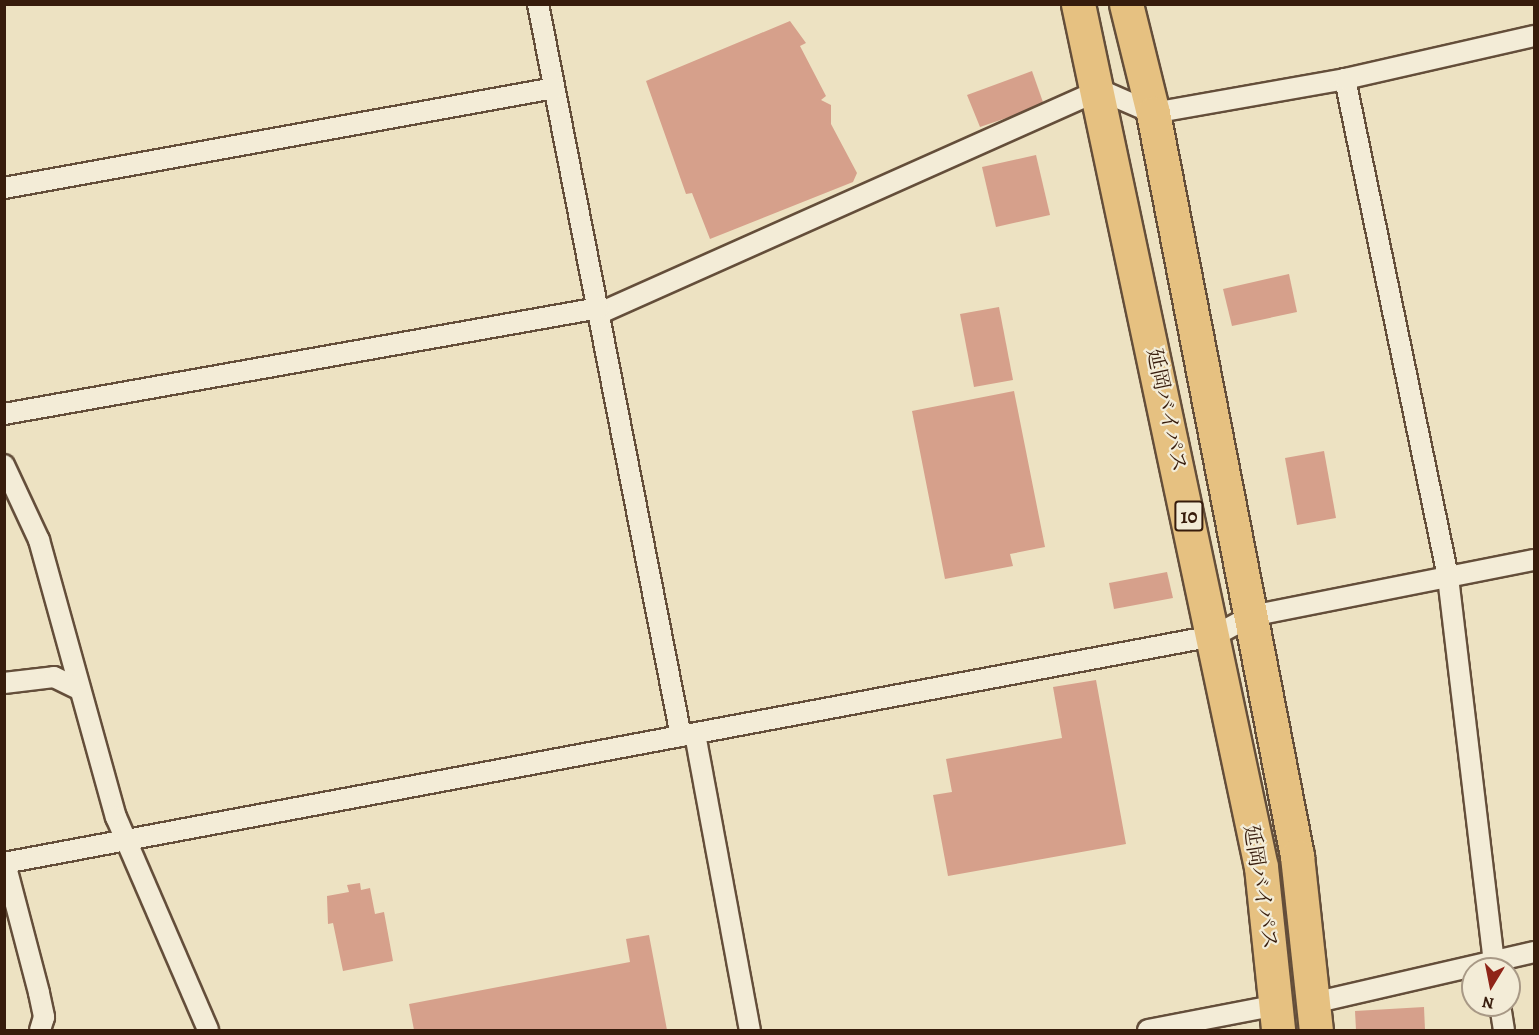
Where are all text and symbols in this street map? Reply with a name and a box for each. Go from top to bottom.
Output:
street label: 延岡バイパス [1142,346,1192,474]
road number: 10 [1174,499,1204,533]
street label: 延岡バイパス [1239,823,1283,951]
north arrow [1461,957,1521,1017]
text: N [1481,991,1496,1015]

